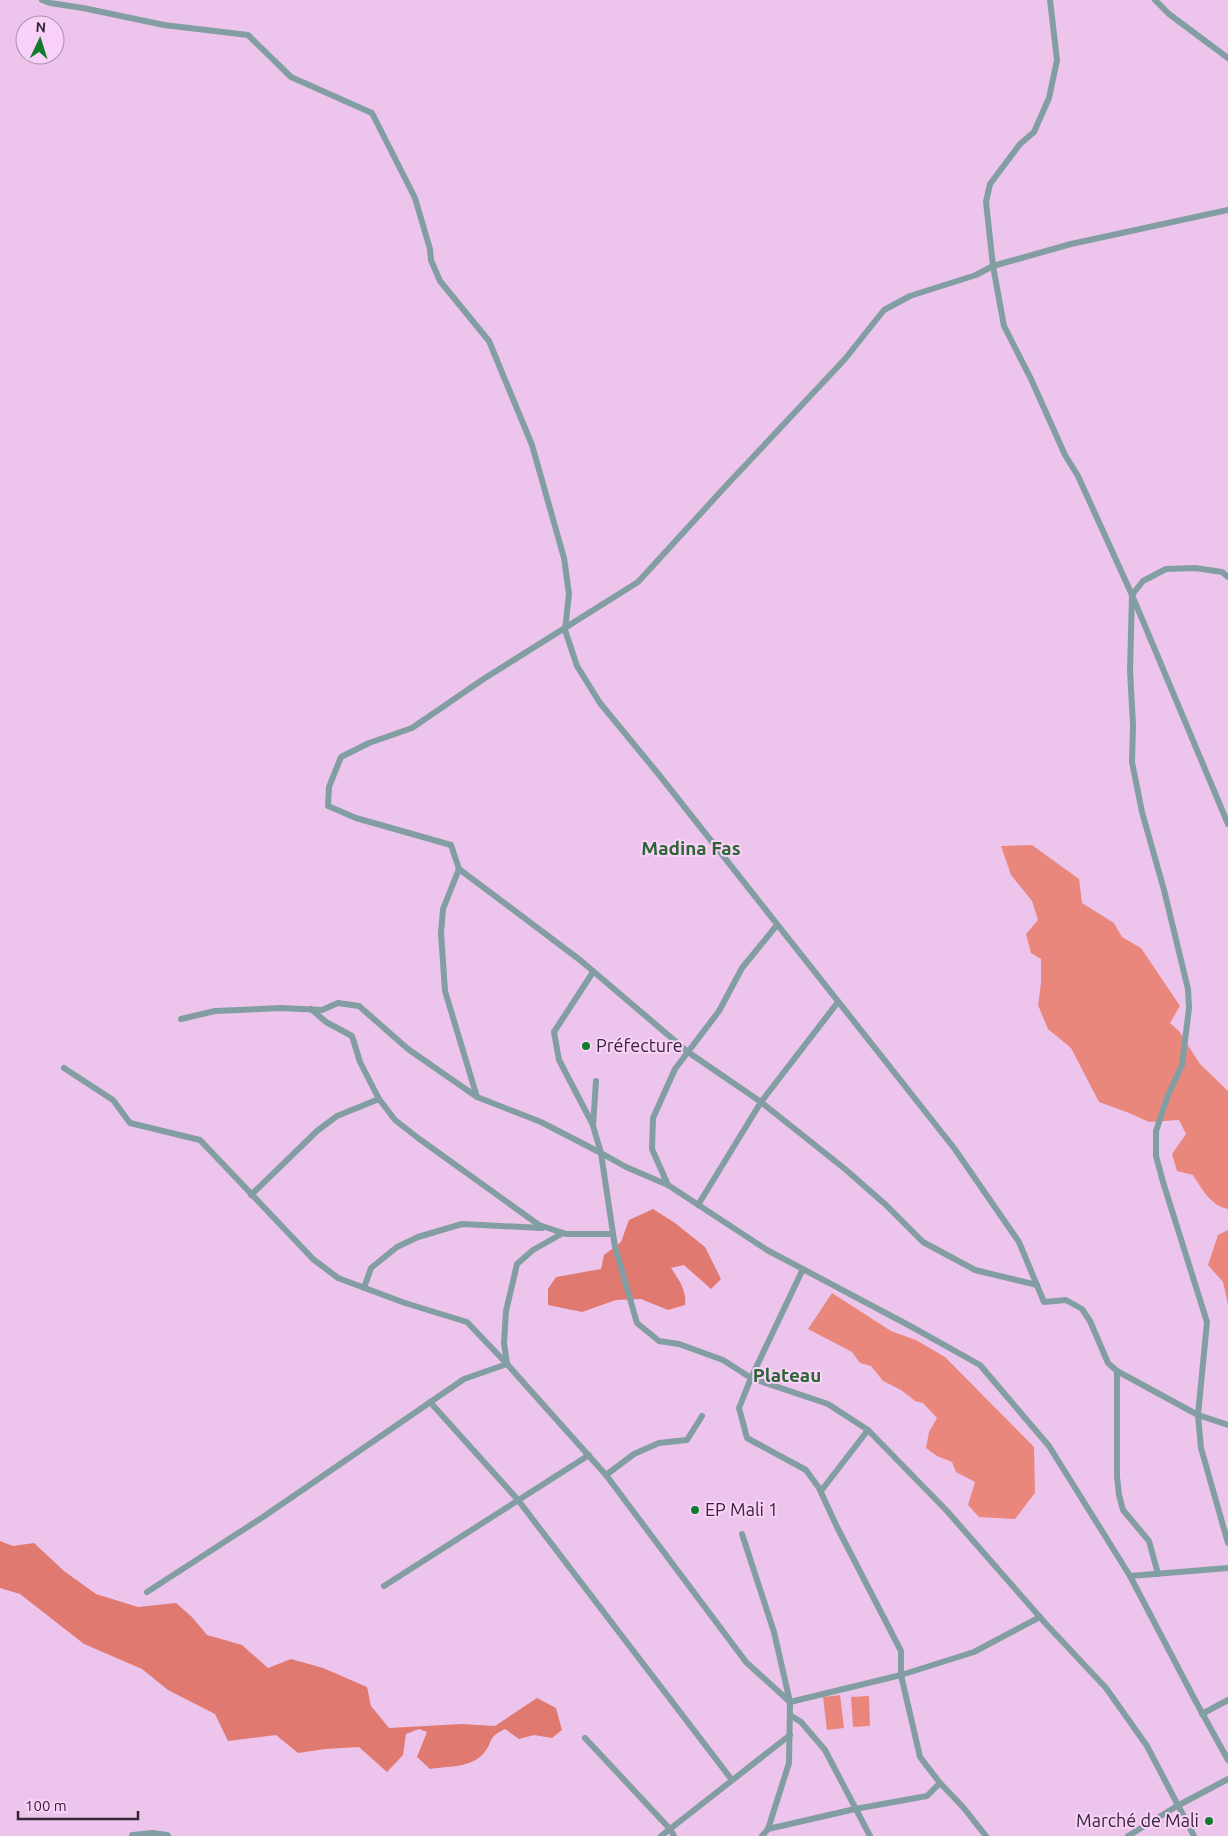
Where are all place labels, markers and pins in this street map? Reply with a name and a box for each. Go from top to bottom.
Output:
place label: Préfecture [596,1035,683,1055]
marker: Préfecture [580,1040,592,1052]
place label: EP Mali 1 [705,1499,778,1519]
marker: EP Mali 1 [689,1504,701,1516]
place label: Marché de Mali [1076,1810,1199,1830]
marker: Marché de Mali [1203,1815,1215,1827]

